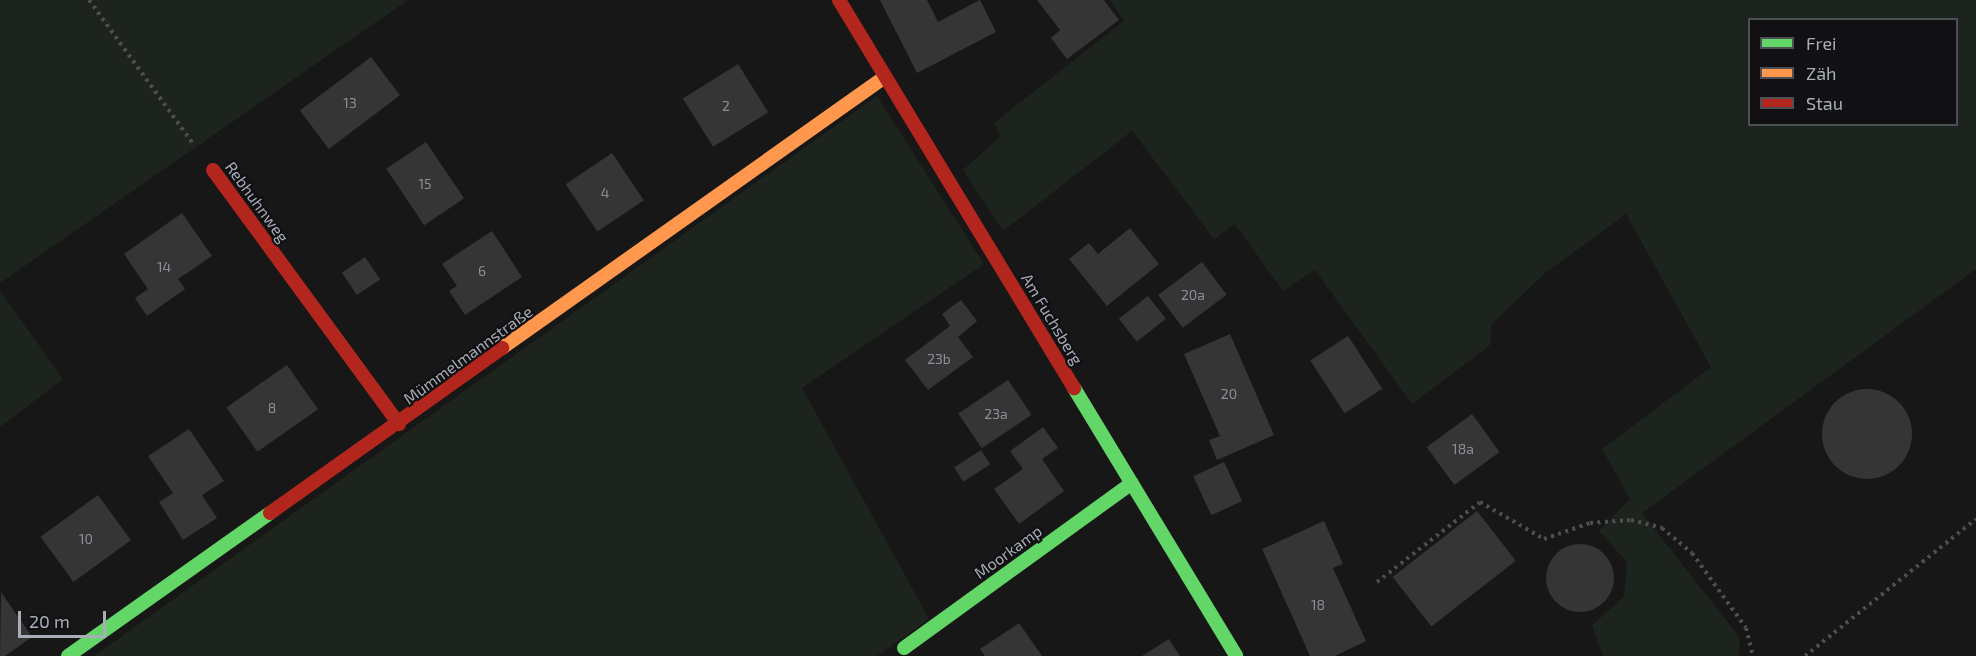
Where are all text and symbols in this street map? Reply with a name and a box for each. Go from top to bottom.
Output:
legend [1748,18,1958,126]
text: Frei [1806,32,1837,54]
text: Zäh [1806,62,1837,84]
text: Stau [1806,92,1843,114]
house number: 13 [343,95,357,111]
house number: 2 [722,98,730,114]
street label: Rebhuhnweg [221,158,293,246]
house number: 15 [418,176,432,192]
house number: 4 [601,185,609,201]
house number: 14 [157,259,171,275]
house number: 6 [478,263,486,279]
street label: Am Fuchsberg [1017,270,1087,368]
house number: 20a [1181,287,1205,303]
street label: Mümmelmannstraße [400,302,536,408]
house number: 23b [927,351,951,367]
house number: 20 [1221,386,1237,402]
house number: 8 [268,400,276,416]
house number: 23a [984,406,1008,422]
house number: 18a [1452,441,1474,457]
street label: Moorkamp [970,521,1046,583]
house number: 10 [79,531,93,547]
house number: 18 [1311,597,1325,613]
scale bar [21,599,110,637]
text: 20 m [29,610,70,632]

